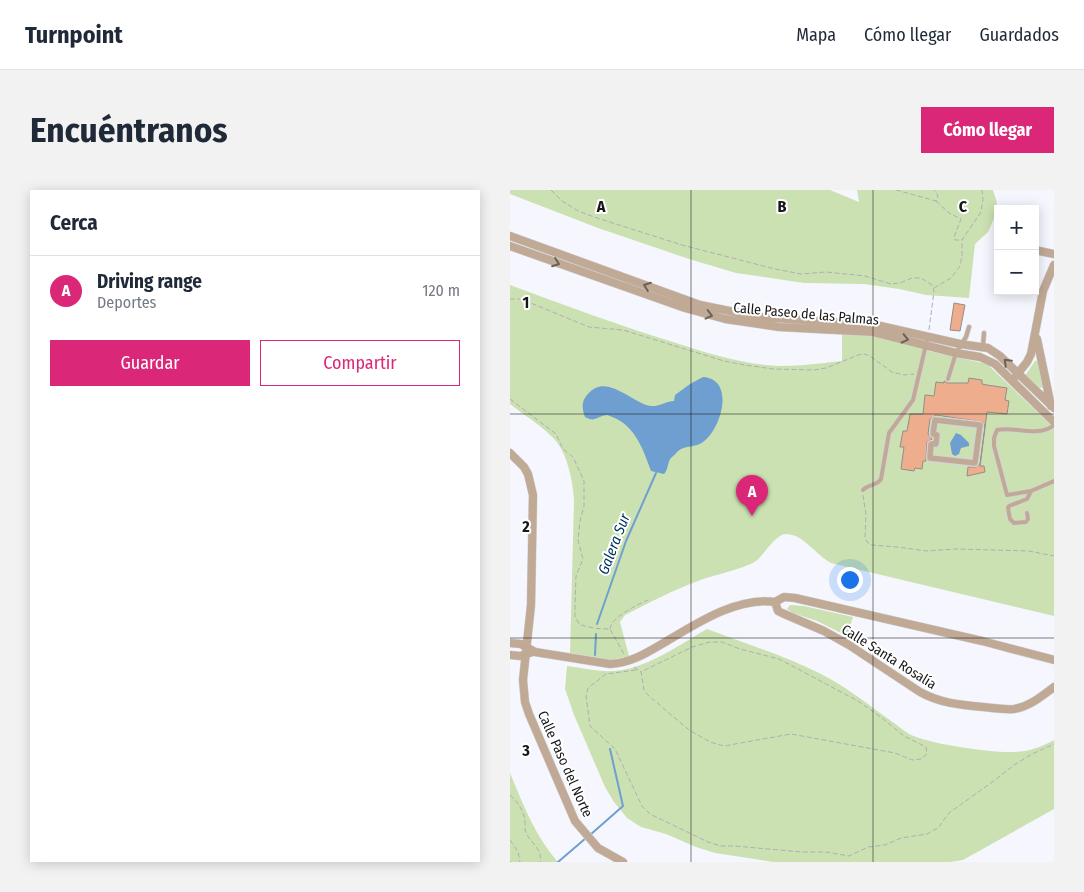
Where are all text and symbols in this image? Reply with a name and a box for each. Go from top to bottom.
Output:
text: Turnpoint [25,21,123,49]
text: Mapa [796,24,836,46]
text: Cómo llegar [864,24,951,46]
text: Guardados [979,24,1059,46]
button: Cómo llegar [921,107,1054,153]
text: Encuéntranos [30,109,228,151]
text: A [596,197,606,216]
text: B [778,197,787,216]
text: C [959,197,968,216]
map controls [994,205,1039,295]
button: + [994,205,1039,250]
text: Cerca [50,210,98,236]
button: − [994,250,1039,295]
one-way arrow [551,257,560,267]
text: Driving range [97,270,202,293]
text: A [62,281,70,300]
text: 120 m [422,281,460,300]
one-way arrow [643,282,651,292]
text: Deportes [97,293,156,312]
text: 1 [523,293,529,312]
street label: Calle Paseo de las Palmas [733,299,879,329]
one-way arrow [705,309,714,320]
one-way arrow [900,333,909,344]
button: Guardar [50,340,250,386]
button: Compartir [260,340,460,386]
one-way arrow [1003,359,1012,368]
pin: A [736,475,768,516]
water label: Galera Sur [594,510,634,577]
text: 2 [521,517,530,536]
your location [837,567,863,593]
street label: Calle Santa Rosalía [838,621,940,693]
street label: Calle Paso del Norte [534,708,596,820]
text: 3 [521,741,530,760]

